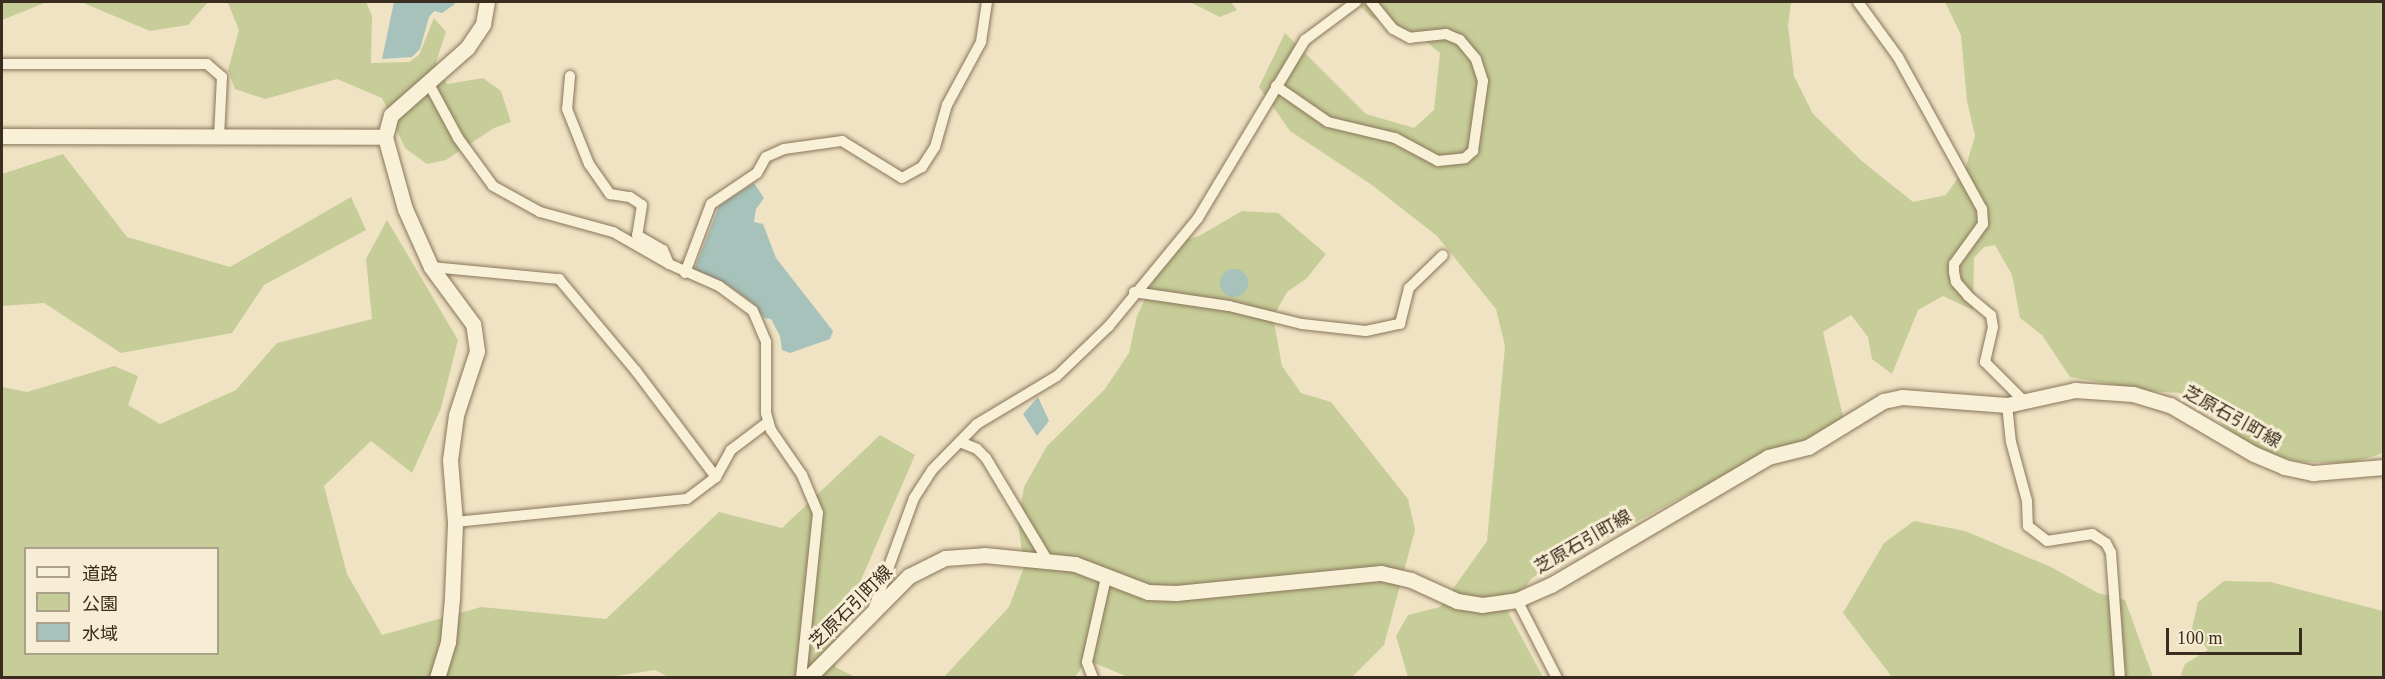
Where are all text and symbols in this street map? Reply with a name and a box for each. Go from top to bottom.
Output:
street label: 芝原石引町線 [2180,381,2284,453]
street label: 芝原石引町線 [1531,506,1635,578]
legend [24,547,219,655]
street label: 芝原石引町線 [805,561,897,653]
text: 道路 [82,564,118,584]
text: 公園 [82,594,118,614]
scale bar [2169,616,2306,654]
text: 水域 [82,624,118,644]
text: 100 m [2177,628,2223,648]

